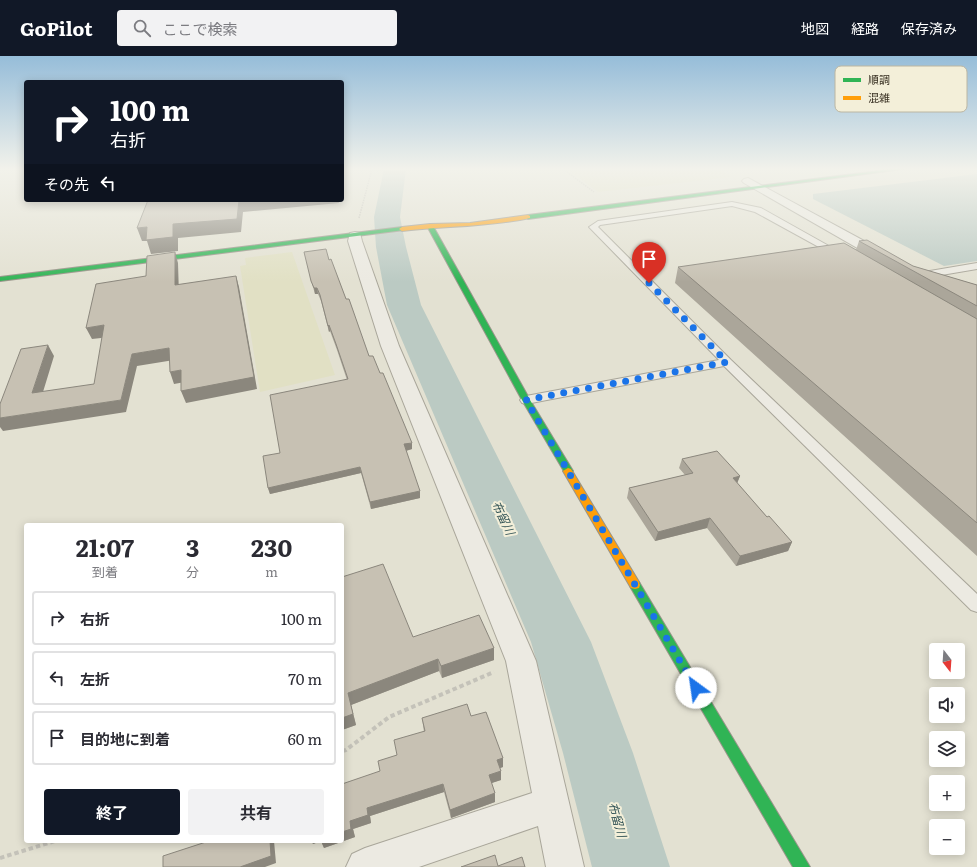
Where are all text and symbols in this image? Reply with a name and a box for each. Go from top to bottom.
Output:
search box [117,10,397,46]
text: GoPilot [20,14,93,42]
icon: search [131,17,153,39]
text: ここで検索 [163,17,238,40]
text: 地図 [801,18,829,38]
text: 経路 [851,18,879,38]
text: 保存済み [901,18,957,38]
legend [835,66,967,112]
text: 順調 [868,71,890,87]
text: 100 m [110,88,190,130]
text: 混雑 [868,89,890,105]
icon: right [44,96,96,148]
text: 右折 [110,126,146,153]
text: その先 [44,172,89,195]
icon: left [97,172,119,194]
pin [632,242,666,283]
icon: arrive [638,248,660,270]
water label: 布留川 [488,497,521,540]
text: 21:07 [76,529,134,564]
text: 3 [186,529,199,564]
text: 230 [251,529,292,564]
text: 到着 [92,562,118,581]
text: 分 [186,562,199,581]
text: m [265,562,278,581]
icon: right [46,607,68,629]
text: 右折 [80,607,110,630]
text: 100 m [281,607,322,630]
north arrow [929,643,965,679]
map controls [929,643,965,855]
icon: left [46,667,68,689]
text: 左折 [80,667,110,690]
text: 70 m [288,667,322,690]
position arrow [675,667,717,709]
button: sound [929,687,965,723]
icon: arrive [46,727,68,749]
text: 目的地に到着 [80,727,170,750]
text: 60 m [288,727,322,750]
button: layers [929,731,965,767]
button: + [929,775,965,811]
button: 終了 [44,789,180,835]
button: 共有 [188,789,324,835]
water label: 布留川 [604,800,632,841]
button: − [929,819,965,855]

